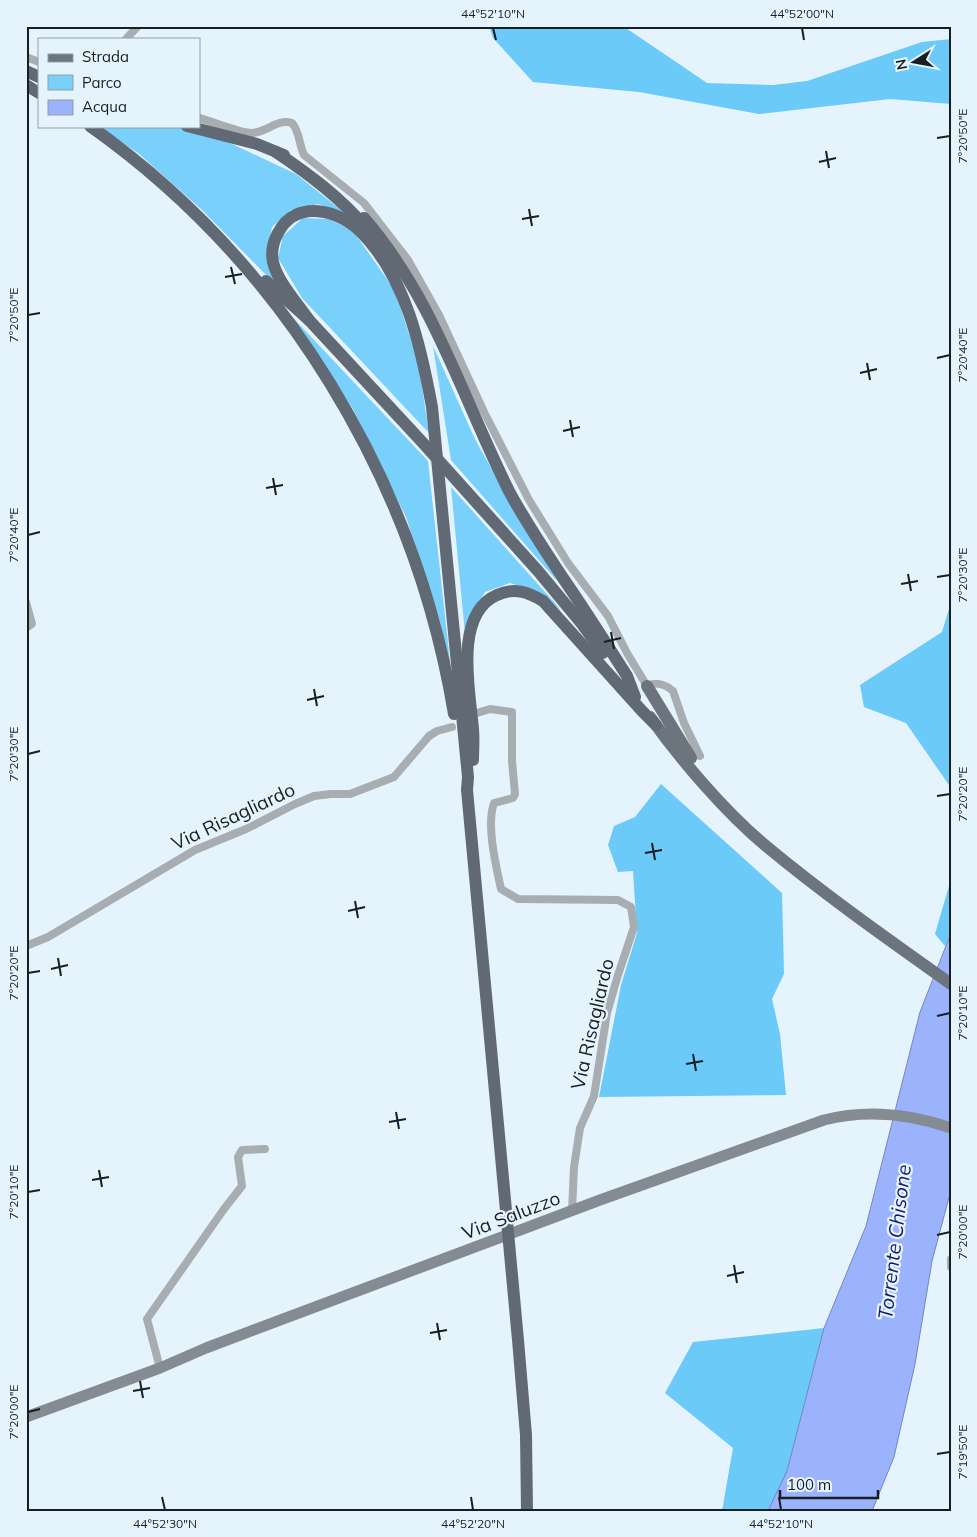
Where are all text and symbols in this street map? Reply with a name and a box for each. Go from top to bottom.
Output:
text: 44°52'10"N [461,6,525,21]
text: 44°52'00"N [770,6,834,21]
legend [38,38,200,128]
north arrow [890,38,940,88]
text: Strada [82,47,129,66]
text: N [891,58,911,71]
text: Parco [82,73,122,92]
text: Acqua [82,97,127,116]
text: 7°20'50"E [955,109,970,163]
text: 7°20'50"E [6,288,21,342]
text: 7°20'40"E [955,328,970,382]
text: 7°20'40"E [6,508,21,562]
text: 7°20'30"E [955,548,970,602]
text: 7°20'30"E [6,727,21,781]
text: 7°20'20"E [955,767,970,821]
street label: Via Risagliardo [167,777,299,855]
text: 7°20'20"E [6,946,21,1000]
street label: Via Risagliardo [565,956,619,1092]
text: 7°20'10"E [955,986,970,1040]
water label: Torrente Chisone [872,1163,916,1321]
text: 7°20'10"E [6,1165,21,1219]
street label: Via Saluzzo [459,1185,563,1245]
text: 7°20'00"E [955,1205,970,1259]
text: 7°20'00"E [6,1385,21,1439]
text: 7°19'50"E [955,1425,970,1479]
scale bar [780,1467,877,1499]
text: 100 m [787,1475,831,1494]
text: 44°52'30"N [133,1516,197,1531]
text: 44°52'20"N [441,1516,505,1531]
text: 44°52'10"N [749,1516,813,1531]

